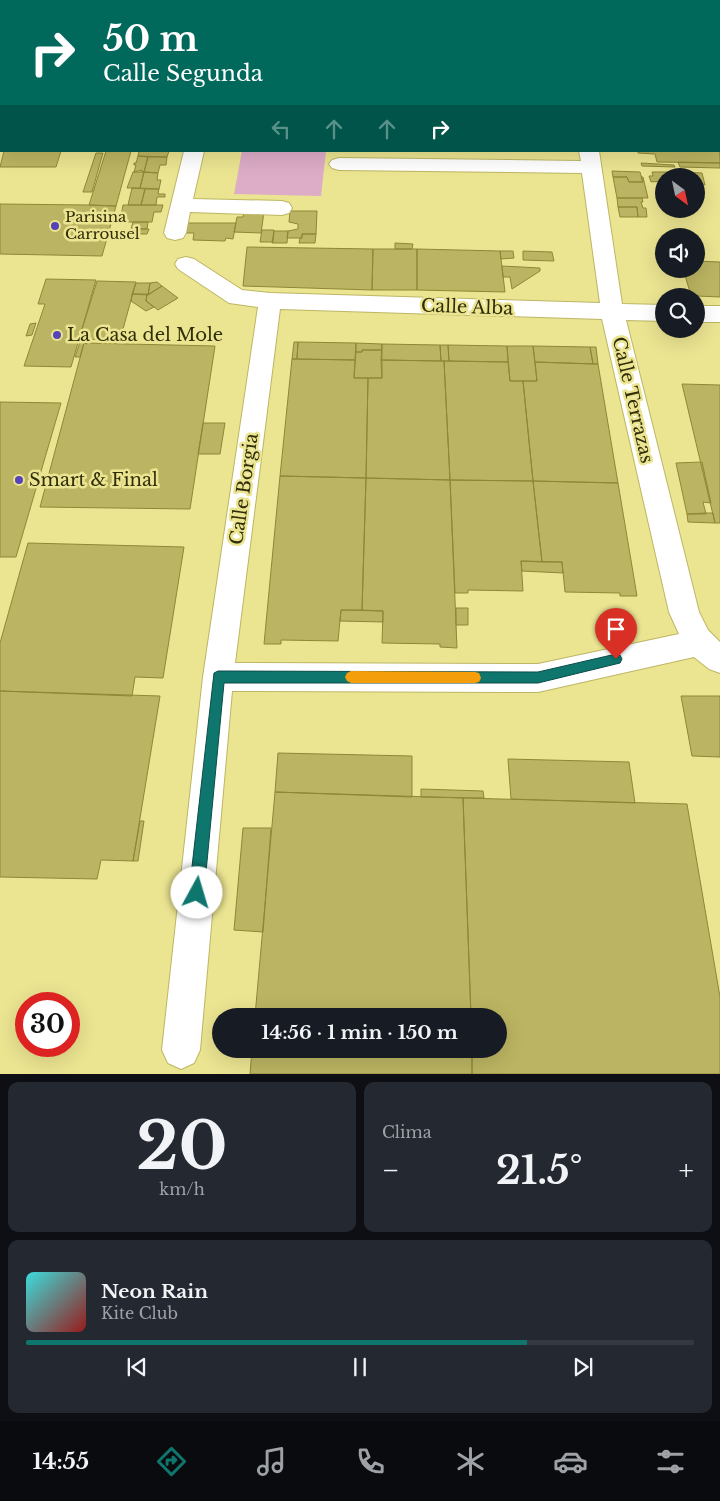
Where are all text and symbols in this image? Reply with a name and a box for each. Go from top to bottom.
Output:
text: 50 m [103,17,198,60]
icon: right [20,20,85,85]
text: Calle Segunda [103,60,263,87]
icon: left [267,115,295,143]
icon: ahead [320,115,348,143]
icon: ahead [373,115,401,143]
icon: right [426,115,454,143]
north arrow [655,168,705,218]
map controls [655,168,705,338]
place label: Parisina Carrousel [65,207,140,243]
marker: Parisina Carrousel [49,220,61,232]
button: sound [655,228,705,278]
button: search [655,288,705,338]
street label: Calle Alba [420,294,514,320]
place label: La Casa del Mole [67,324,223,346]
marker: La Casa del Mole [51,329,63,341]
street label: Calle Terrazas [608,335,658,465]
street label: Calle Borgia [225,432,263,546]
place label: Smart & Final [29,469,158,491]
marker: Smart & Final [13,474,25,486]
pin [595,608,637,659]
icon: arrive [602,615,630,643]
position arrow [170,866,222,918]
speed limit sign: 30 [15,992,80,1057]
text: 14:56 · 1 min · 150 m [261,1021,458,1044]
text: 20 [136,1106,228,1187]
text: Clima [382,1122,432,1142]
text: 21.5° [496,1147,582,1194]
text: − [382,1153,400,1188]
text: + [679,1153,694,1188]
text: km/h [159,1179,205,1199]
text: Neon Rain [101,1280,208,1303]
text: Kite Club [101,1303,178,1323]
icon: previous [123,1353,151,1381]
icon: pause [346,1353,374,1381]
icon: next [569,1353,597,1381]
icon: directions [154,1444,189,1479]
icon: music [254,1444,289,1479]
icon: phone [353,1444,388,1479]
icon: climate [453,1444,488,1479]
icon: car [553,1444,588,1479]
icon: filters [653,1444,688,1479]
text: 14:55 [32,1448,89,1475]

